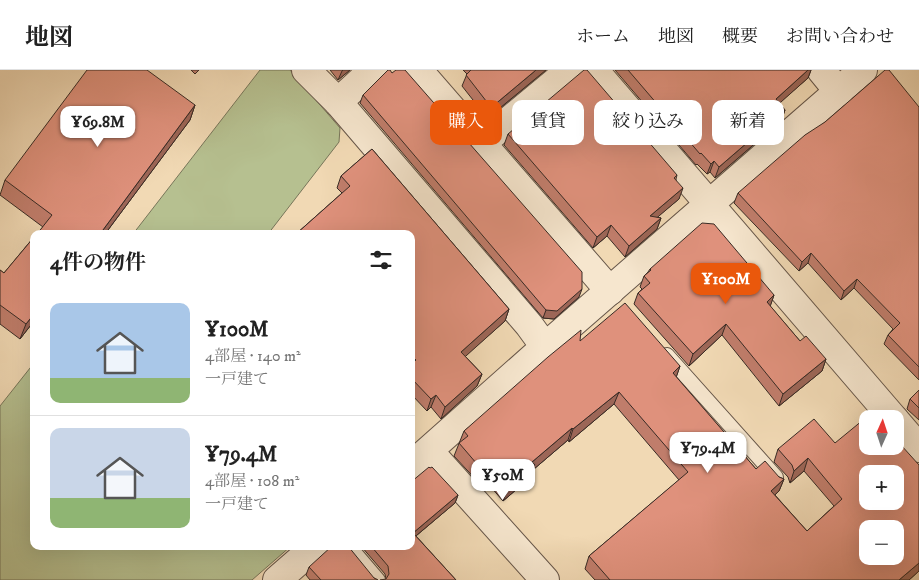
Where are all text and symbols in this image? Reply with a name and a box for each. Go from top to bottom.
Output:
text: 地図 [25,23,73,53]
text: ホーム [576,26,630,48]
text: 地図 [658,26,694,48]
text: 概要 [722,26,758,48]
text: お問い合わせ [786,26,894,48]
chip: 購入 [430,100,502,145]
chip: 賃貸 [512,100,584,145]
chip: 絞り込み [594,100,702,145]
chip: 新着 [712,100,784,145]
pin: ¥69.8M [57,106,139,148]
text: ¥69.8M [71,112,125,132]
icon: filters [367,246,395,274]
text: 4件の物件 [50,250,146,276]
pin: ¥100M [691,262,761,305]
text: ¥100M [702,269,750,289]
text: ¥100M [205,317,269,343]
icon: home [90,323,150,383]
text: 4部屋 · 140 m² [205,346,301,366]
text: 一戸建て [205,369,269,389]
north arrow [859,410,904,455]
map controls [859,410,904,565]
pin: ¥79.4M [667,432,749,474]
text: ¥79.4M [681,438,735,458]
text: ¥79.4M [205,442,277,468]
icon: home [90,448,150,508]
pin: ¥50M [473,458,533,501]
text: ¥50M [482,465,524,485]
button: + [859,465,904,510]
text: 4部屋 · 108 m² [205,471,300,491]
text: 一戸建て [205,494,269,514]
button: − [859,520,904,565]

